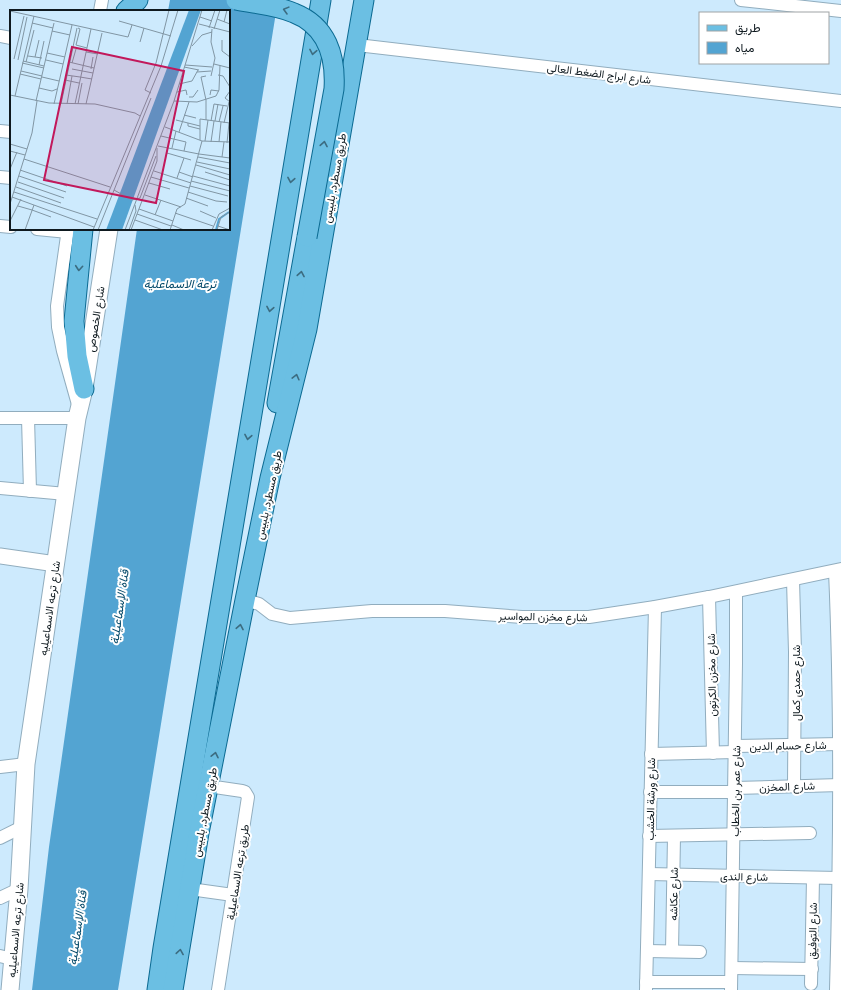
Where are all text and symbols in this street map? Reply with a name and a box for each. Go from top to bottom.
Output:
one-way arrow [282,6,289,15]
inset map [10,10,230,230]
legend [699,12,829,64]
text: طريق [735,20,761,36]
text: مياه [735,40,754,55]
one-way arrow [309,49,318,55]
street label: شارع ابراج الضغط العالى [546,60,652,88]
street label: طريق مسطرد, بلبيس [320,132,349,224]
one-way arrow [320,141,328,147]
one-way arrow [287,177,296,184]
one-way arrow [75,265,84,271]
one-way arrow [296,270,304,277]
water label: ترعة الاسماعلية [144,276,218,292]
street label: شارع الخصوص [83,285,109,353]
one-way arrow [266,306,275,312]
one-way arrow [291,374,299,380]
one-way arrow [244,434,253,440]
street label: طريق مسطرد, بلبيس [252,449,285,541]
street label: شارع ترعه الاسماعيليه [36,559,64,656]
water label: قناة الإسماعيلية [106,567,133,645]
street label: شارع مخزن المواسير [497,609,588,625]
one-way arrow [235,624,244,630]
street label: شارع مخزن الكرتون [704,633,720,717]
street label: شارع حمدى كمال [789,645,804,721]
street label: شارع حسام الدين [749,738,827,754]
street label: شارع عمر بن الخطاب [728,745,744,837]
one-way arrow [210,751,218,758]
street label: شارع ورشة الخشب [643,757,659,840]
street label: طريق مسطرد, بلبيس [189,766,220,858]
street label: شارع المخزن [759,779,816,795]
street label: طريق ترعه الاسماعيلية [223,823,252,921]
street label: شارع عكاشه [666,867,682,921]
street label: شارع الندى [720,869,768,885]
street label: شارع ترعه الاسماعيليه [4,882,28,978]
water label: قناة الإسماعيلية [64,888,91,966]
street label: شارع التوفيق [805,902,821,960]
one-way arrow [175,948,183,955]

